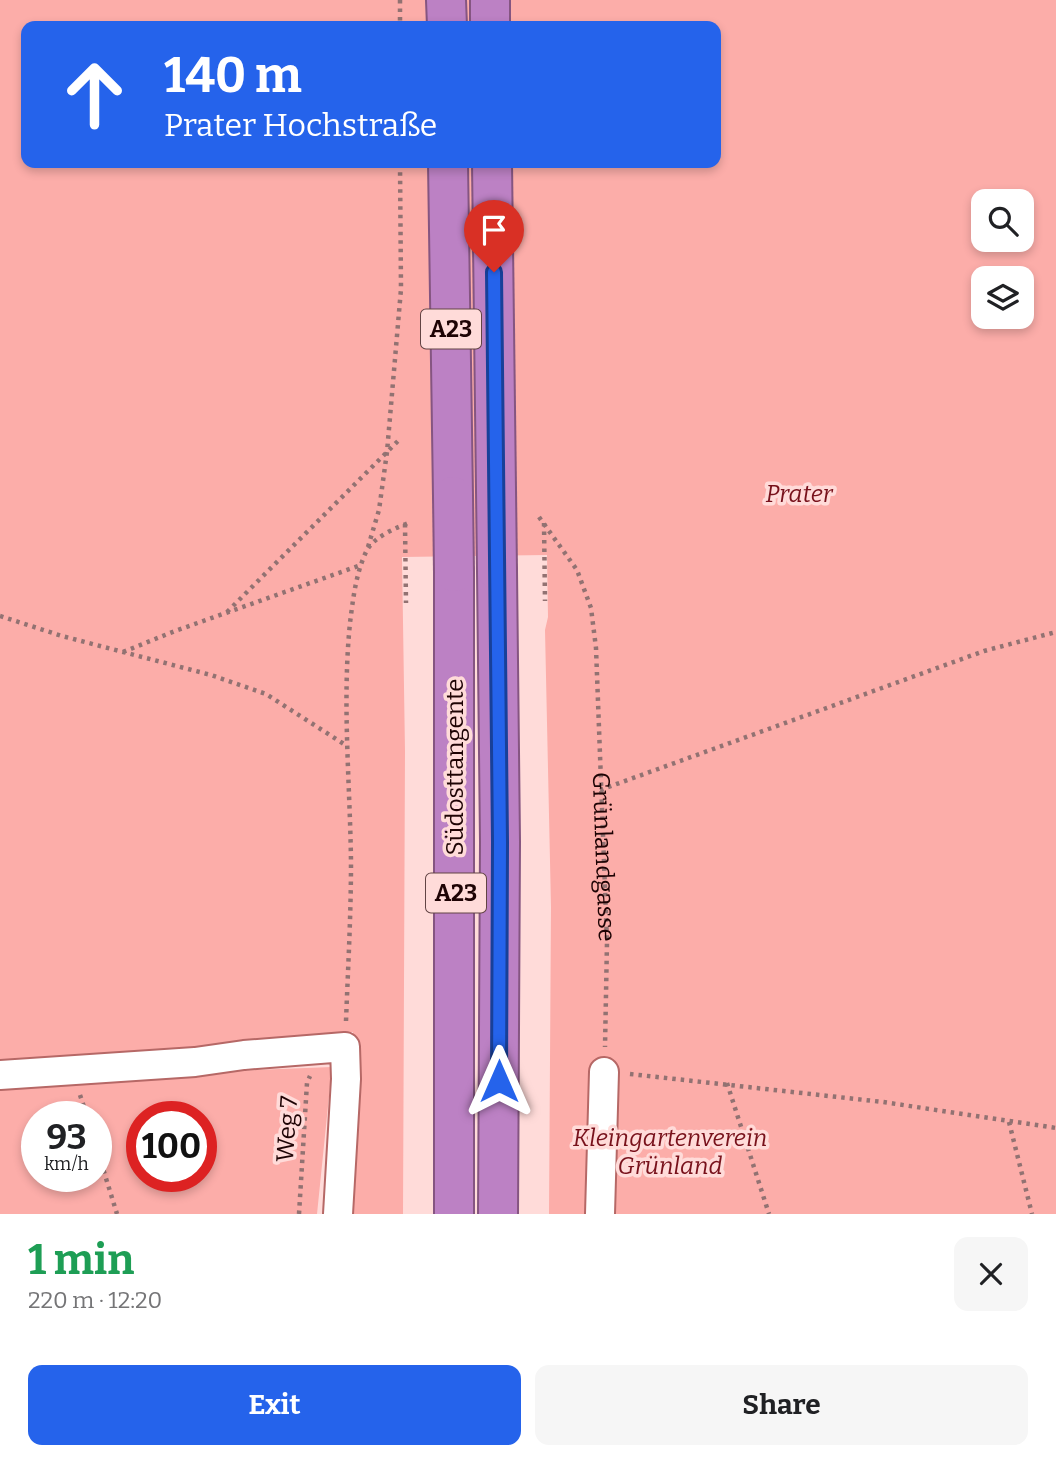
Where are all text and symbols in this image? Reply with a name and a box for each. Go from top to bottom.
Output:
text: 140 m [164,46,302,105]
icon: ahead [49,49,140,140]
text: Prater Hochstraße [164,106,437,144]
map controls [971,189,1034,329]
button: search [971,189,1034,252]
pin [464,200,524,272]
icon: arrive [475,211,513,249]
button: layers [971,266,1034,329]
road number: A23 [421,310,481,348]
park label: Prater [765,480,834,508]
street label: Südosttangente [441,679,469,855]
street label: Grünlandgasse [587,771,621,942]
road number: A23 [426,874,486,912]
position arrow [462,1044,536,1118]
street label: Weg 7 [271,1095,303,1163]
speed limit sign: 100 [126,1101,217,1192]
text: 93 [46,1116,87,1158]
park label: Kleingartenverein Grünland [573,1124,767,1180]
text: km/h [44,1153,89,1175]
text: 1 min [28,1235,134,1285]
button: close [954,1237,1028,1311]
text: 220 m · 12:20 [28,1286,162,1314]
button: Exit [28,1365,521,1445]
button: Share [535,1365,1028,1445]

